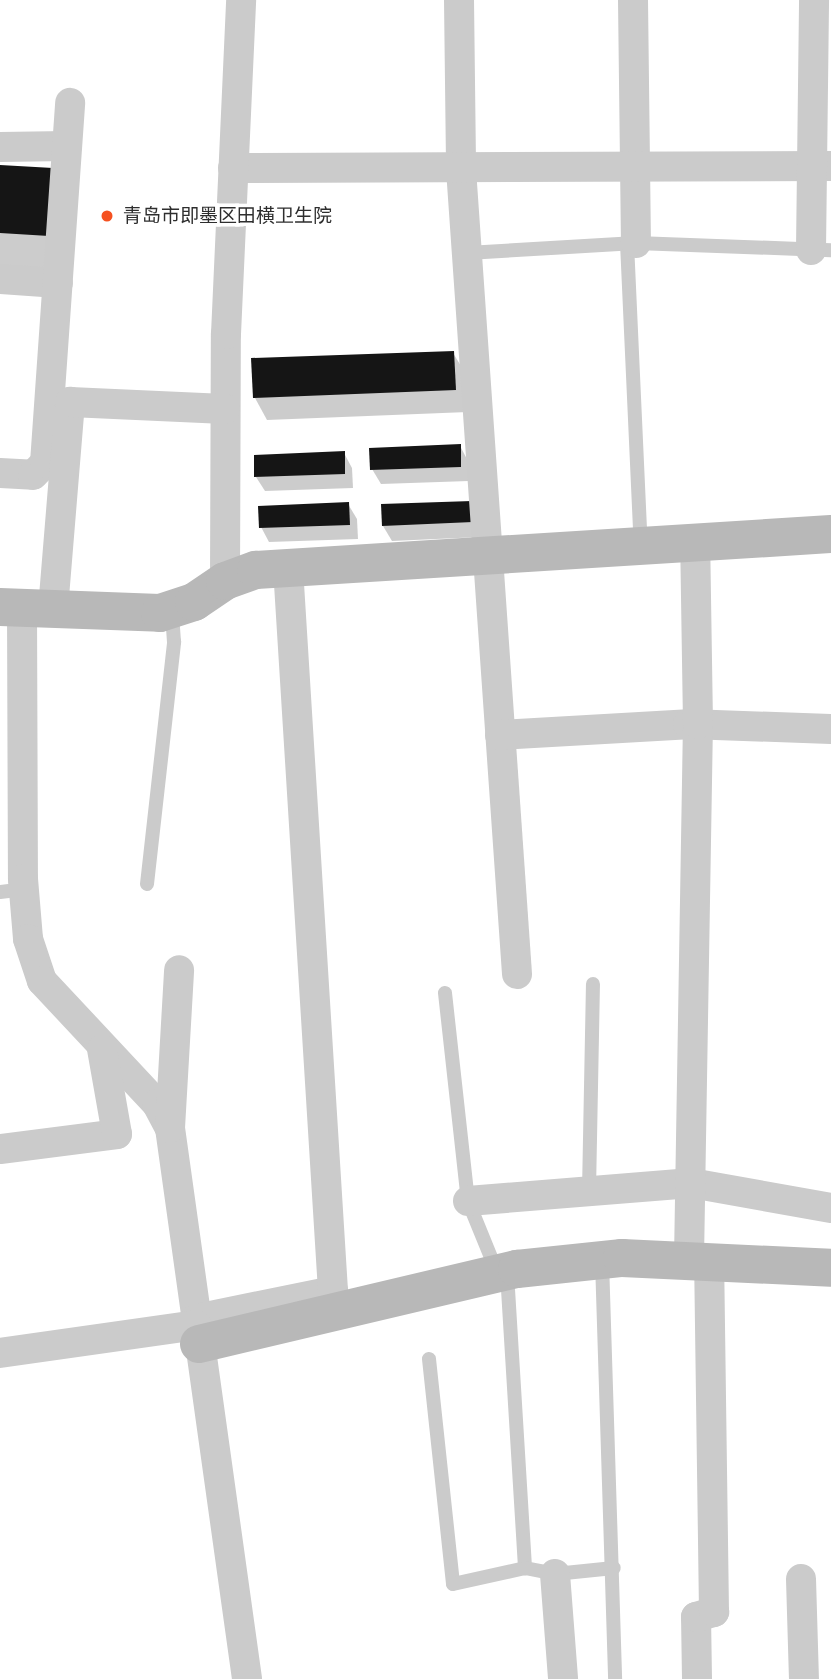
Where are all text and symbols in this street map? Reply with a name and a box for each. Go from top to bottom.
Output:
place label: 青岛市即墨区田横卫生院 [123,205,332,227]
marker: 青岛市即墨区田横卫生院 [97,206,117,226]

